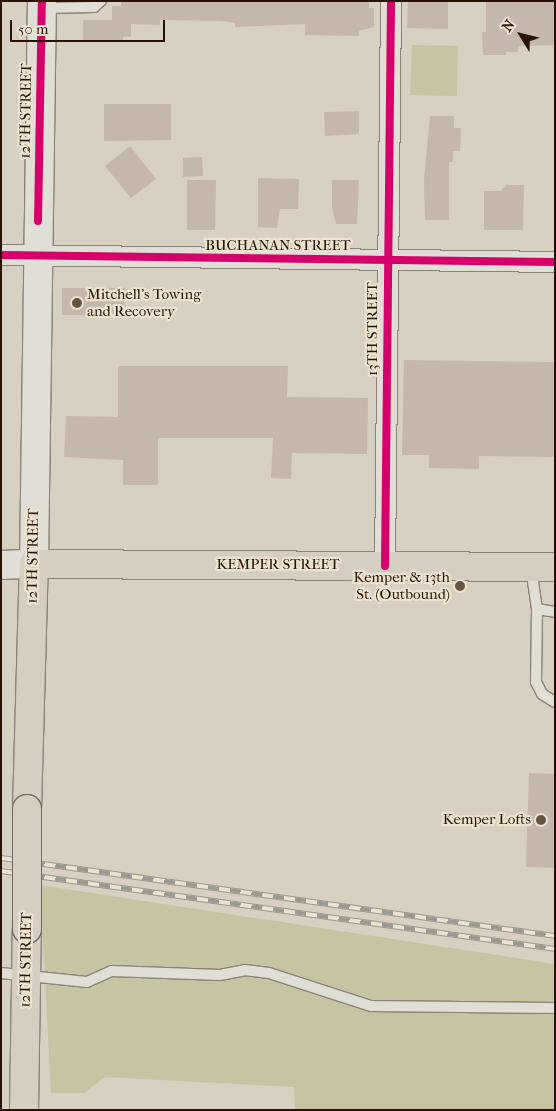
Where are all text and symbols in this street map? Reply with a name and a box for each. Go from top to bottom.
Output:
scale bar [12,10,168,42]
north arrow [496,10,546,60]
text: N [498,17,518,35]
text: 50 m [18,20,48,38]
street label: 12TH STREET [16,63,36,159]
street label: BUCHANAN STREET [205,237,351,255]
street label: 13TH STREET [364,282,382,376]
place label: Mitchell's Towing and Recovery [87,285,201,320]
marker: Mitchell's Towing and Recovery [71,297,83,309]
street label: 12TH STREET [23,508,43,604]
street label: KEMPER STREET [216,556,340,574]
place label: Kemper & 13th St. (Outbound) [353,568,450,603]
marker: Kemper & 13th St. (Outbound) [454,580,466,592]
place label: Kemper Lofts [443,811,531,829]
marker: Kemper Lofts [535,814,547,826]
street label: 12TH STREET [16,912,36,1008]

